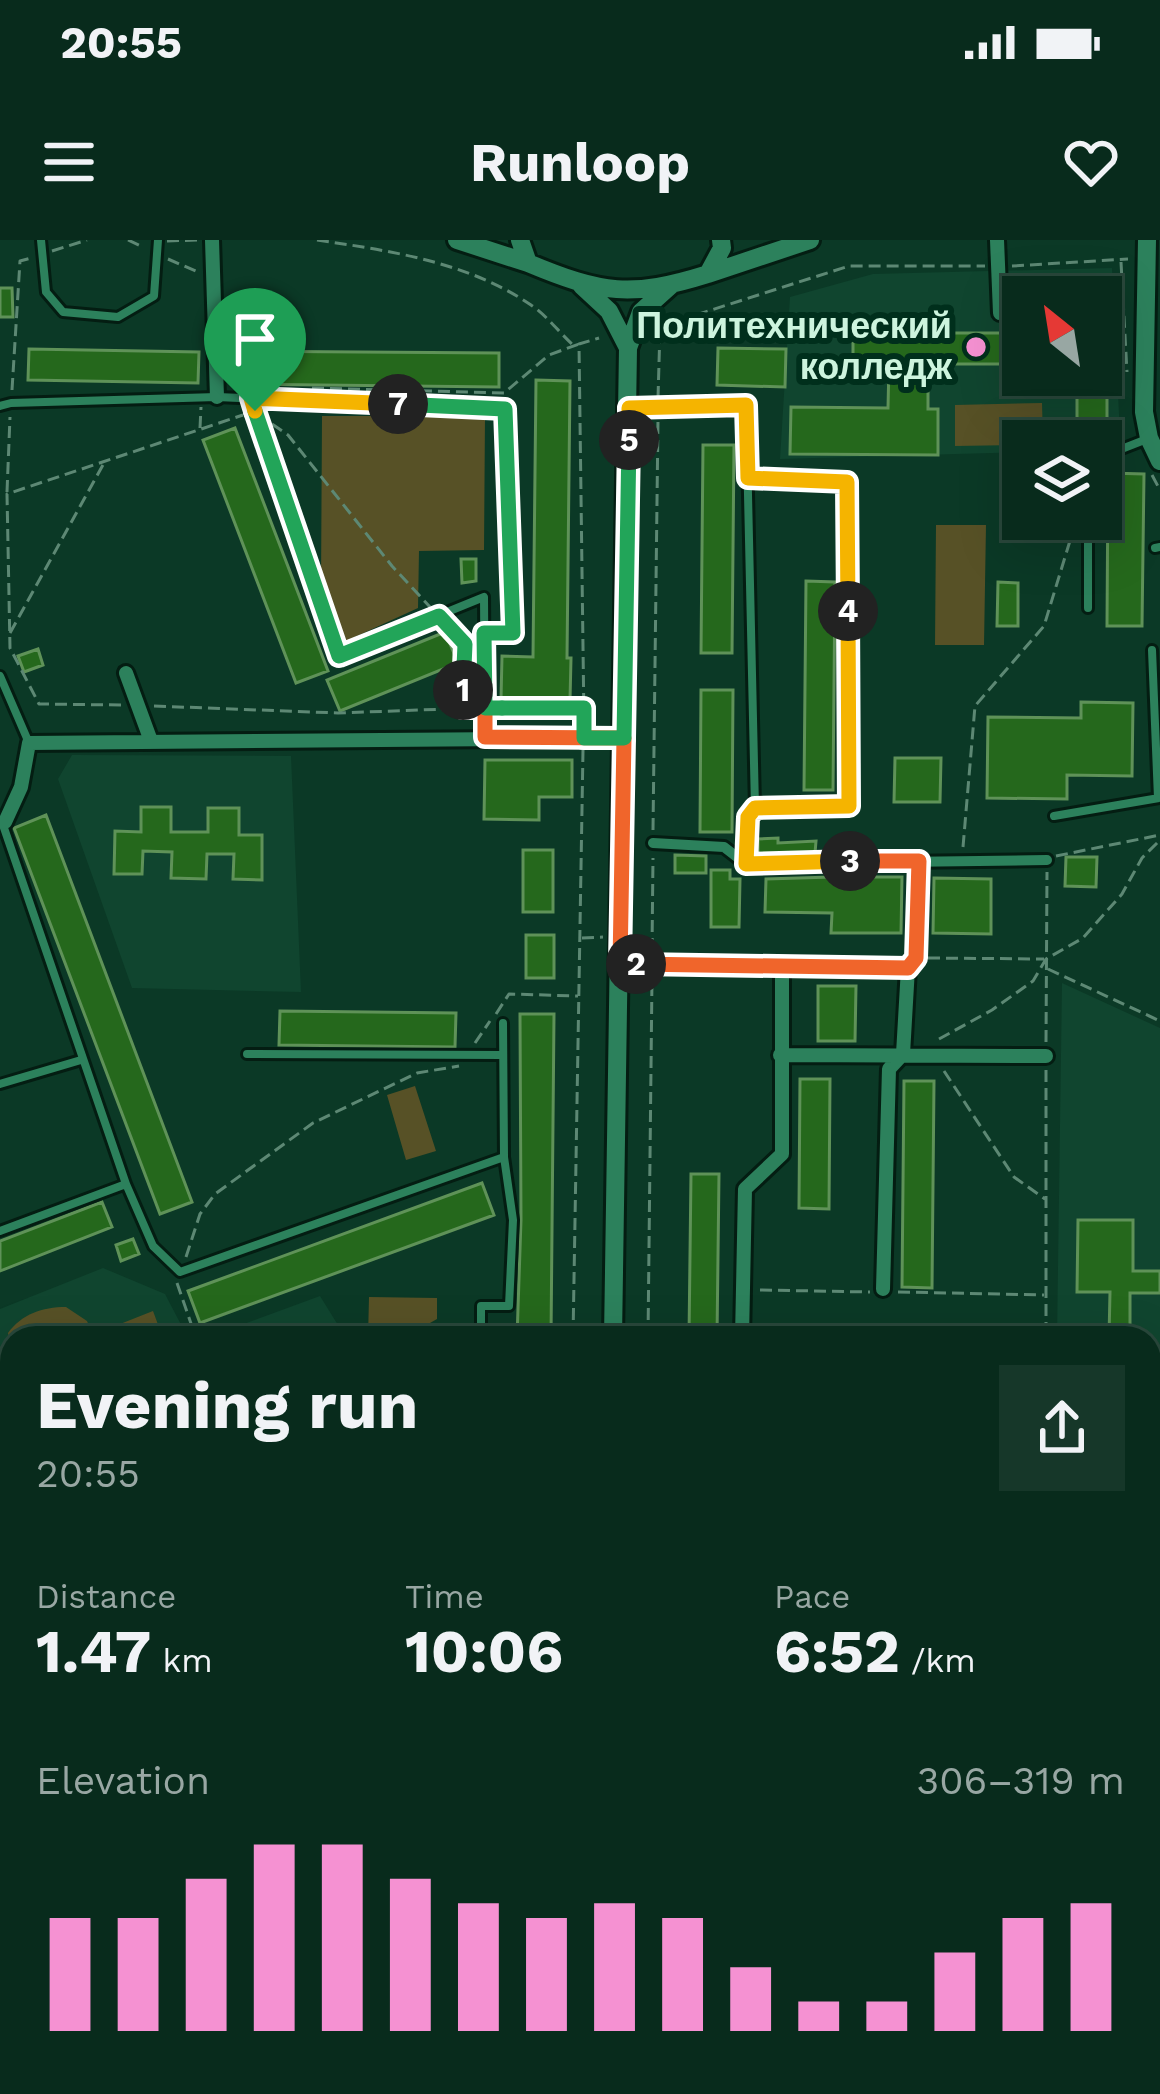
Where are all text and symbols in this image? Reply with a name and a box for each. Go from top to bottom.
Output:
text: 20:55 [60,16,182,69]
icon: menu [36,129,102,195]
icon: heart [1058,129,1124,195]
text: Runloop [470,131,690,194]
north arrow [1002,276,1122,396]
map controls [1002,276,1122,540]
pin [204,288,306,411]
place label: Политехнический колледж [636,305,952,388]
icon: arrive [222,306,288,372]
marker: Политехнический колледж [963,334,989,360]
pin: 7 [368,374,428,434]
text: 7 [388,384,408,423]
pin: 5 [599,410,659,470]
text: 5 [619,420,639,459]
button: layers [1002,420,1122,540]
pin: 4 [818,581,878,641]
text: 4 [837,591,859,630]
pin: 1 [433,660,493,720]
text: 1 [456,670,470,709]
pin: 3 [820,831,880,891]
text: 3 [840,841,860,880]
pin: 2 [606,934,666,994]
text: 2 [626,944,646,983]
button: share [999,1365,1125,1491]
text: Evening run [36,1367,418,1444]
text: 20:55 [36,1451,140,1496]
text: Distance [36,1577,176,1616]
text: Time [405,1577,484,1616]
text: Pace [774,1577,850,1616]
text: 1.47 [36,1616,151,1687]
text: 10:06 [405,1616,563,1687]
text: 6:52 [774,1616,900,1687]
text: km [151,1641,213,1680]
text: /km [900,1641,976,1680]
text: Elevation [36,1758,210,1803]
text: 306–319 m [916,1758,1125,1803]

